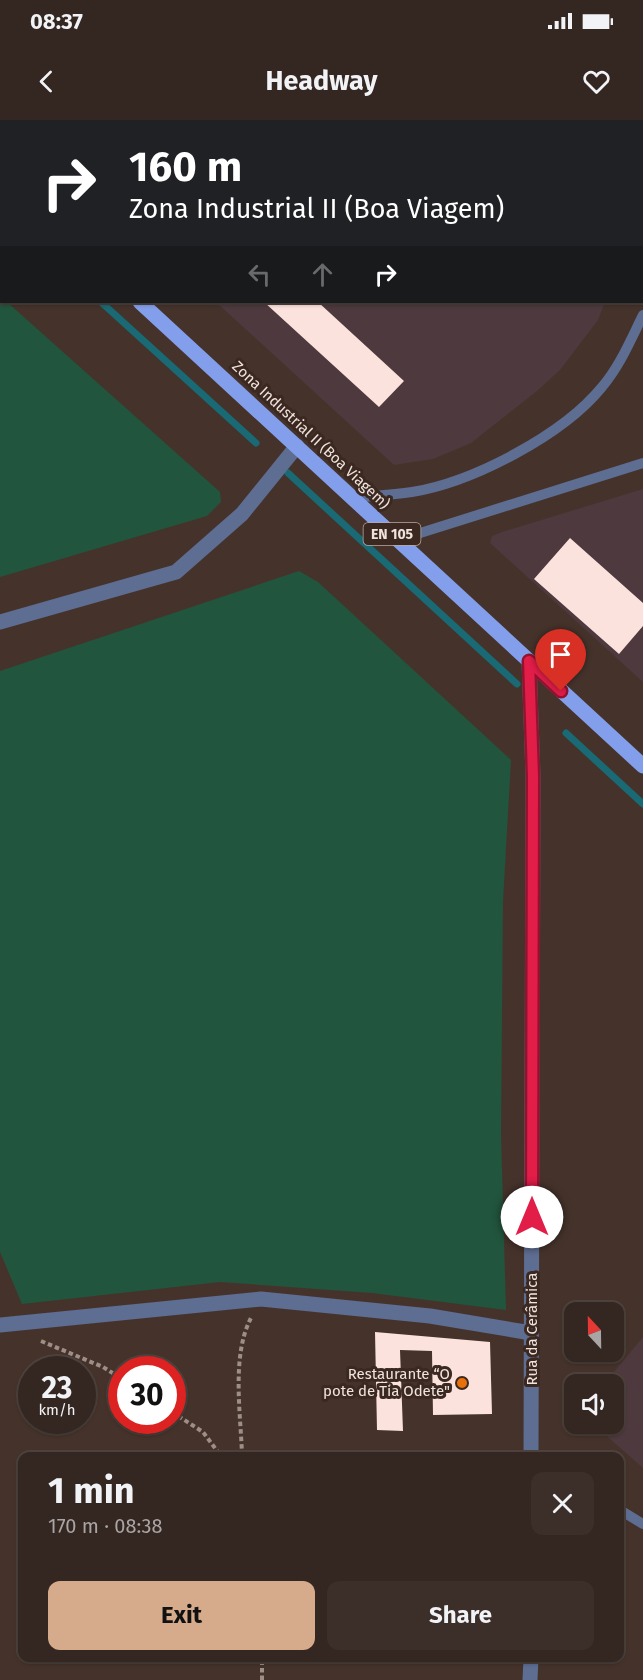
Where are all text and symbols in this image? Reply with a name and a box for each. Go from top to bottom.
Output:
text: 08:37 [30,8,83,35]
icon: back [30,65,63,98]
text: Headway [266,65,377,97]
icon: heart [580,65,613,98]
text: 160 m [129,142,242,192]
icon: right [30,144,108,222]
text: Zona Industrial II (Boa Viagem) [129,193,504,225]
icon: left [243,258,276,291]
icon: ahead [306,258,339,291]
icon: right [369,258,402,291]
street label: Zona Industrial II (Boa Viagem) [229,357,393,513]
road number: EN 105 [364,523,420,545]
pin [535,629,586,691]
icon: arrive [544,638,577,671]
position arrow [500,1185,564,1249]
street label: Rua da Cerâmica [523,1272,541,1386]
north arrow [564,1302,624,1362]
map controls [564,1302,624,1434]
speed limit sign: 30 [108,1356,186,1434]
place label: Restaurante “O pote de Tia Odete" [323,1365,450,1400]
text: 23 [42,1370,72,1406]
button: sound [564,1374,624,1434]
marker: Restaurante “O pote de Tia Odete" [455,1376,469,1390]
text: km/h [38,1401,76,1419]
text: 1 min [48,1469,135,1513]
button: close [531,1472,594,1535]
text: 170 m · 08:38 [48,1514,162,1538]
button: Exit [48,1581,315,1650]
button: Share [327,1581,594,1650]

